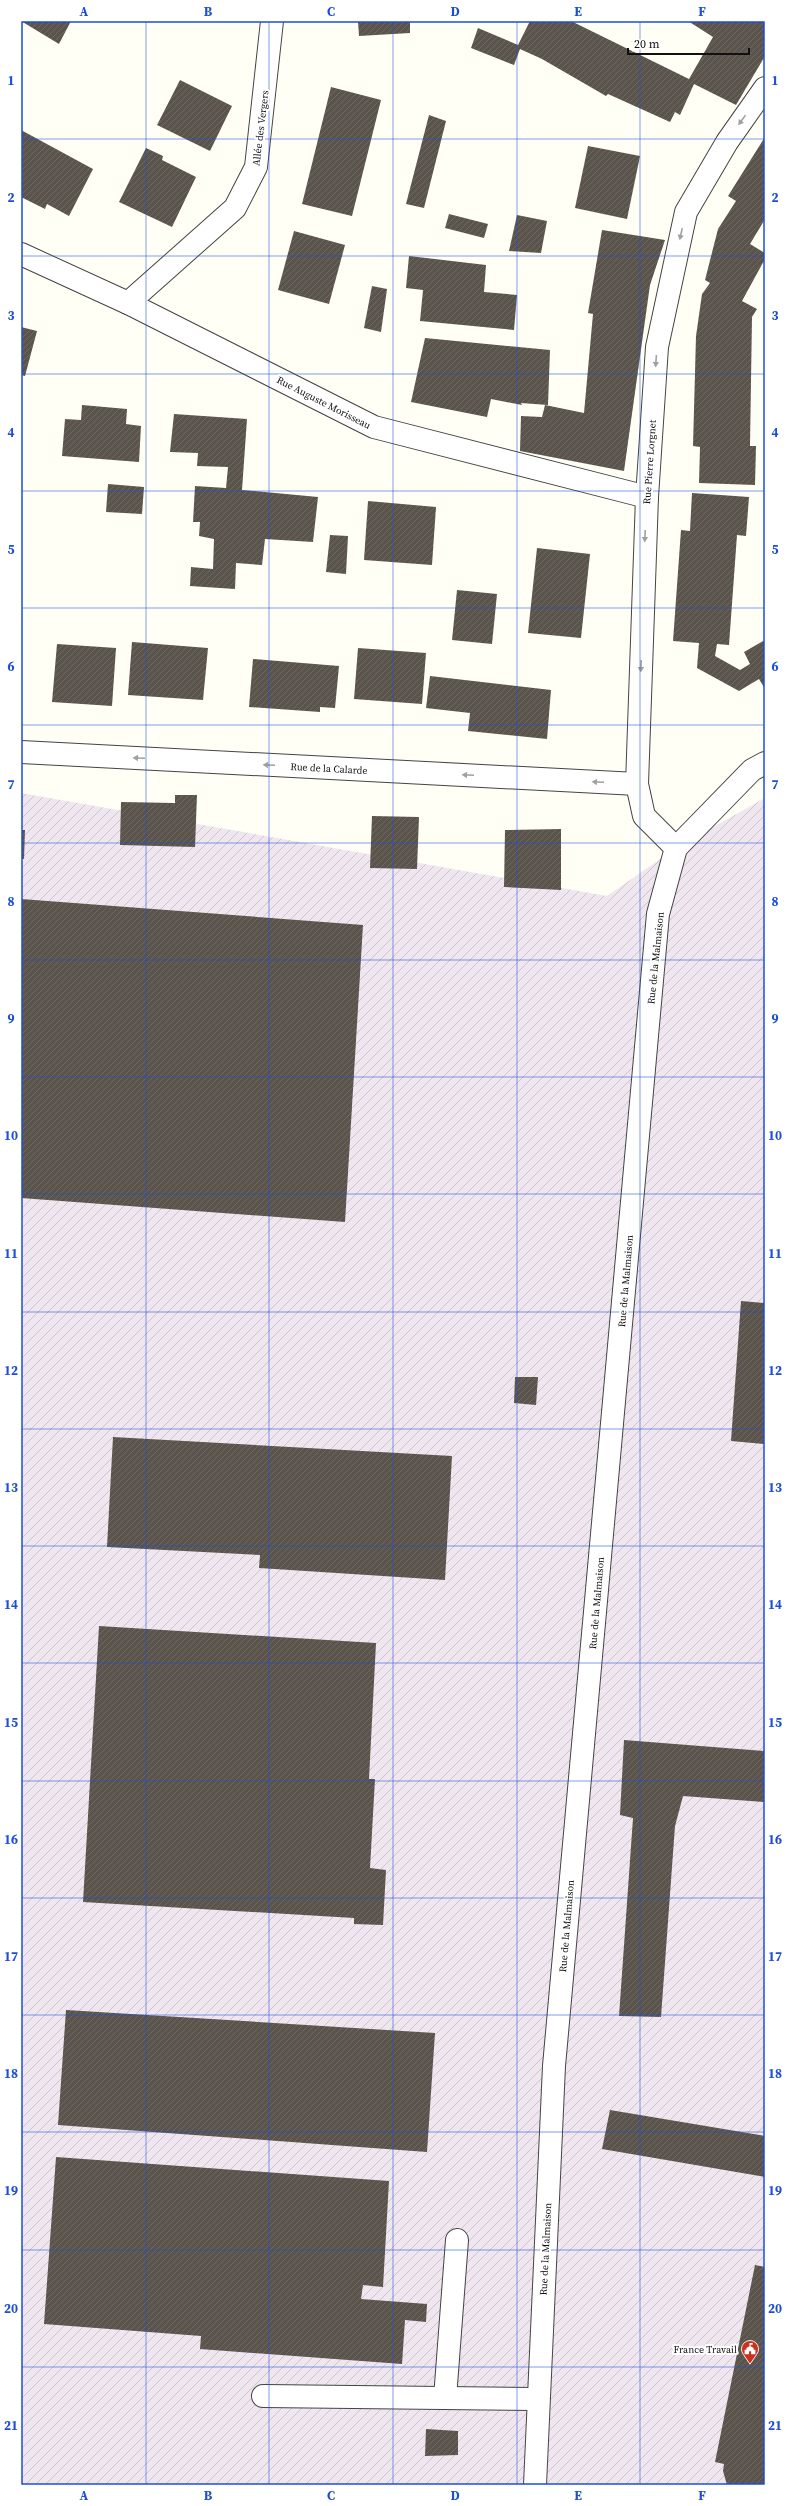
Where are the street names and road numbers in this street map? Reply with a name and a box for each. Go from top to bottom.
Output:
street label: Allée des Vergers [249,89,272,167]
street label: Rue Auguste Morisseau [275,373,373,432]
street label: Rue Pierre Lorgnet [640,419,659,505]
street label: Rue de la Calarde [290,760,368,777]
street label: Rue de la Malmaison [644,911,667,1005]
street label: Rue de la Malmaison [615,1234,636,1328]
street label: Rue de la Malmaison [586,1556,607,1650]
street label: Rue de la Malmaison [556,1879,577,1973]
street label: Rue de la Malmaison [537,2202,554,2296]

